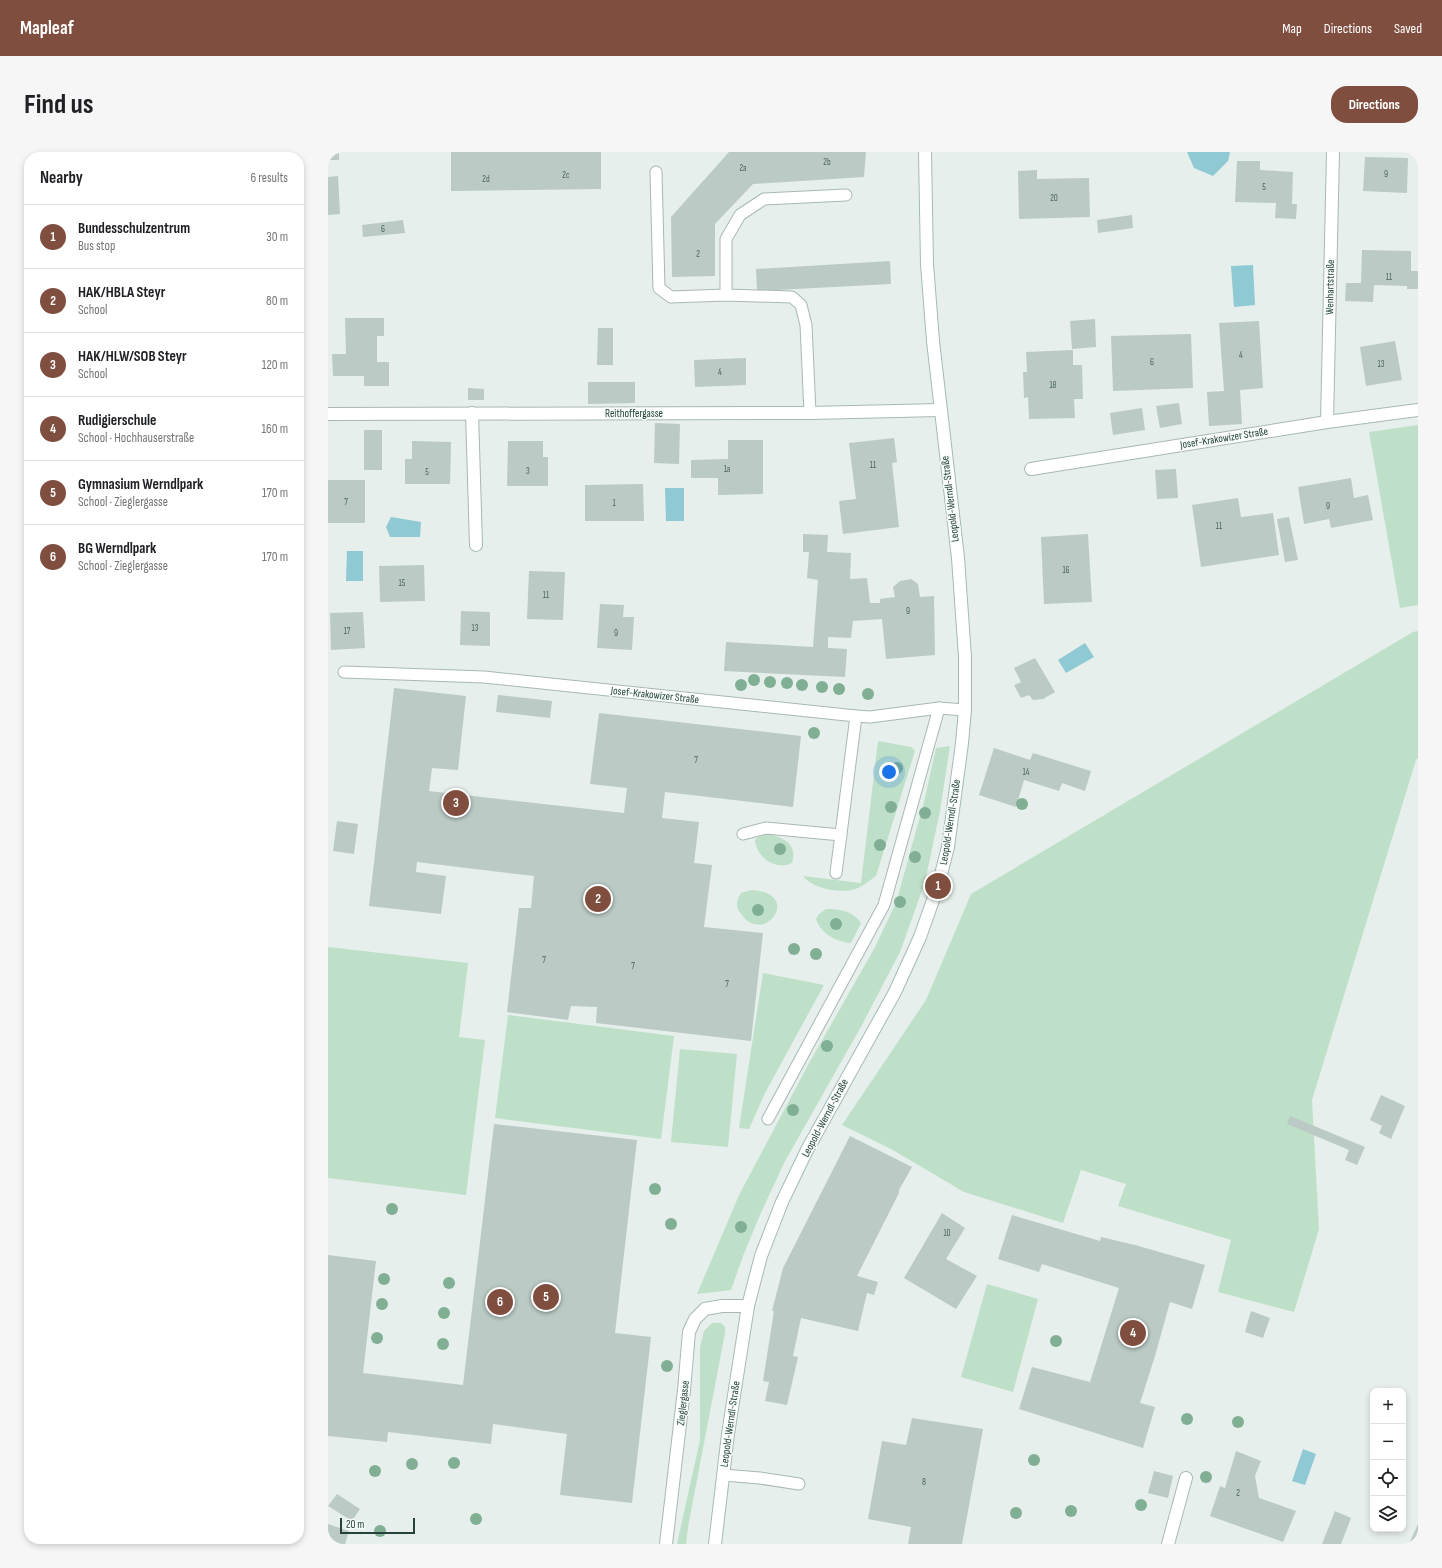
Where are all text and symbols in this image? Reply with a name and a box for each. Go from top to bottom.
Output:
text: Mapleaf [20,17,74,40]
text: Map [1282,20,1302,37]
text: Directions [1324,20,1372,37]
text: Saved [1394,20,1422,37]
button: Directions [1331,86,1418,123]
text: Find us [24,88,93,121]
house number: 2b [823,157,831,168]
house number: 2a [739,163,747,174]
text: Nearby [40,168,83,188]
house number: 9 [1384,169,1388,180]
text: 6 results [250,170,288,186]
house number: 2c [562,170,570,181]
house number: 2d [482,174,490,185]
house number: 5 [1262,182,1266,193]
house number: 20 [1050,193,1058,204]
text: Bundesschulzentrum [78,219,190,238]
house number: 6 [381,224,385,235]
text: 1 [50,229,56,245]
text: 30 m [266,229,288,245]
text: Bus stop [78,238,115,254]
house number: 2 [696,249,700,260]
street label: Wenhartstraße [1323,259,1337,315]
house number: 11 [1386,272,1393,283]
text: HAK/HBLA Steyr [78,283,165,302]
text: 2 [50,293,56,309]
text: 80 m [266,293,288,309]
text: School [78,302,108,318]
text: HAK/HLW/SOB Steyr [78,347,187,366]
house number: 4 [1239,350,1243,361]
text: 3 [50,357,56,373]
text: 120 m [262,357,288,373]
house number: 6 [1150,357,1154,368]
house number: 13 [1378,359,1385,370]
text: School [78,366,108,382]
house number: 4 [718,367,722,378]
house number: 18 [1049,380,1057,391]
street label: Reithoffergasse [605,407,663,420]
text: Rudigierschule [78,411,157,430]
text: 4 [50,421,56,437]
text: 160 m [262,421,288,437]
street label: Josef-Krakowizer Straße [1178,425,1269,452]
text: School · Hochhauserstraße [78,430,194,446]
street label: Leopold-Werndl-Straße [938,455,962,543]
house number: 11 [870,460,877,471]
house number: 1a [724,464,730,475]
house number: 3 [526,466,530,477]
house number: 5 [425,467,429,478]
text: Gymnasium Werndlpark [78,475,203,494]
text: 5 [50,485,56,501]
text: 170 m [262,485,288,501]
text: School · Zieglergasse [78,494,168,510]
house number: 7 [344,497,348,508]
house number: 1 [612,498,616,509]
house number: 9 [1326,501,1330,512]
house number: 11 [1216,521,1223,532]
text: BG Werndlpark [78,539,156,558]
text: 6 [50,549,56,565]
text: 170 m [262,549,288,565]
text: School · Zieglergasse [78,558,168,574]
house number: 16 [1062,565,1070,576]
house number: 15 [399,578,406,589]
house number: 11 [543,590,550,601]
house number: 9 [906,606,910,617]
house number: 13 [472,623,479,634]
house number: 17 [344,626,351,637]
house number: 9 [614,628,618,639]
street label: Josef-Krakowizer Straße [609,684,700,706]
house number: 7 [694,755,698,766]
your location [879,762,899,782]
house number: 14 [1023,767,1030,778]
street label: Leopold-Werndl-Straße [937,778,963,866]
pin: 3 [443,788,469,818]
pin: 1 [925,871,951,901]
pin: 2 [585,884,611,914]
house number: 7 [542,955,546,966]
house number: 7 [631,961,635,972]
house number: 7 [725,979,729,990]
street label: Leopold-Werndl-Straße [799,1077,851,1159]
house number: 10 [943,1228,951,1239]
pin: 5 [533,1282,559,1312]
pin: 6 [487,1287,513,1317]
pin: 4 [1120,1318,1146,1348]
street label: Zieglergasse [674,1380,692,1426]
street label: Leopold-Werndl-Straße [718,1380,742,1468]
map controls [1370,1388,1406,1532]
button: + [1370,1388,1406,1424]
button: − [1370,1424,1406,1460]
button: locate [1370,1460,1406,1496]
house number: 8 [922,1477,926,1488]
house number: 2 [1236,1488,1240,1499]
button: layers [1370,1496,1406,1532]
scale bar [340,1516,415,1535]
text: 20 m [346,1518,364,1531]

